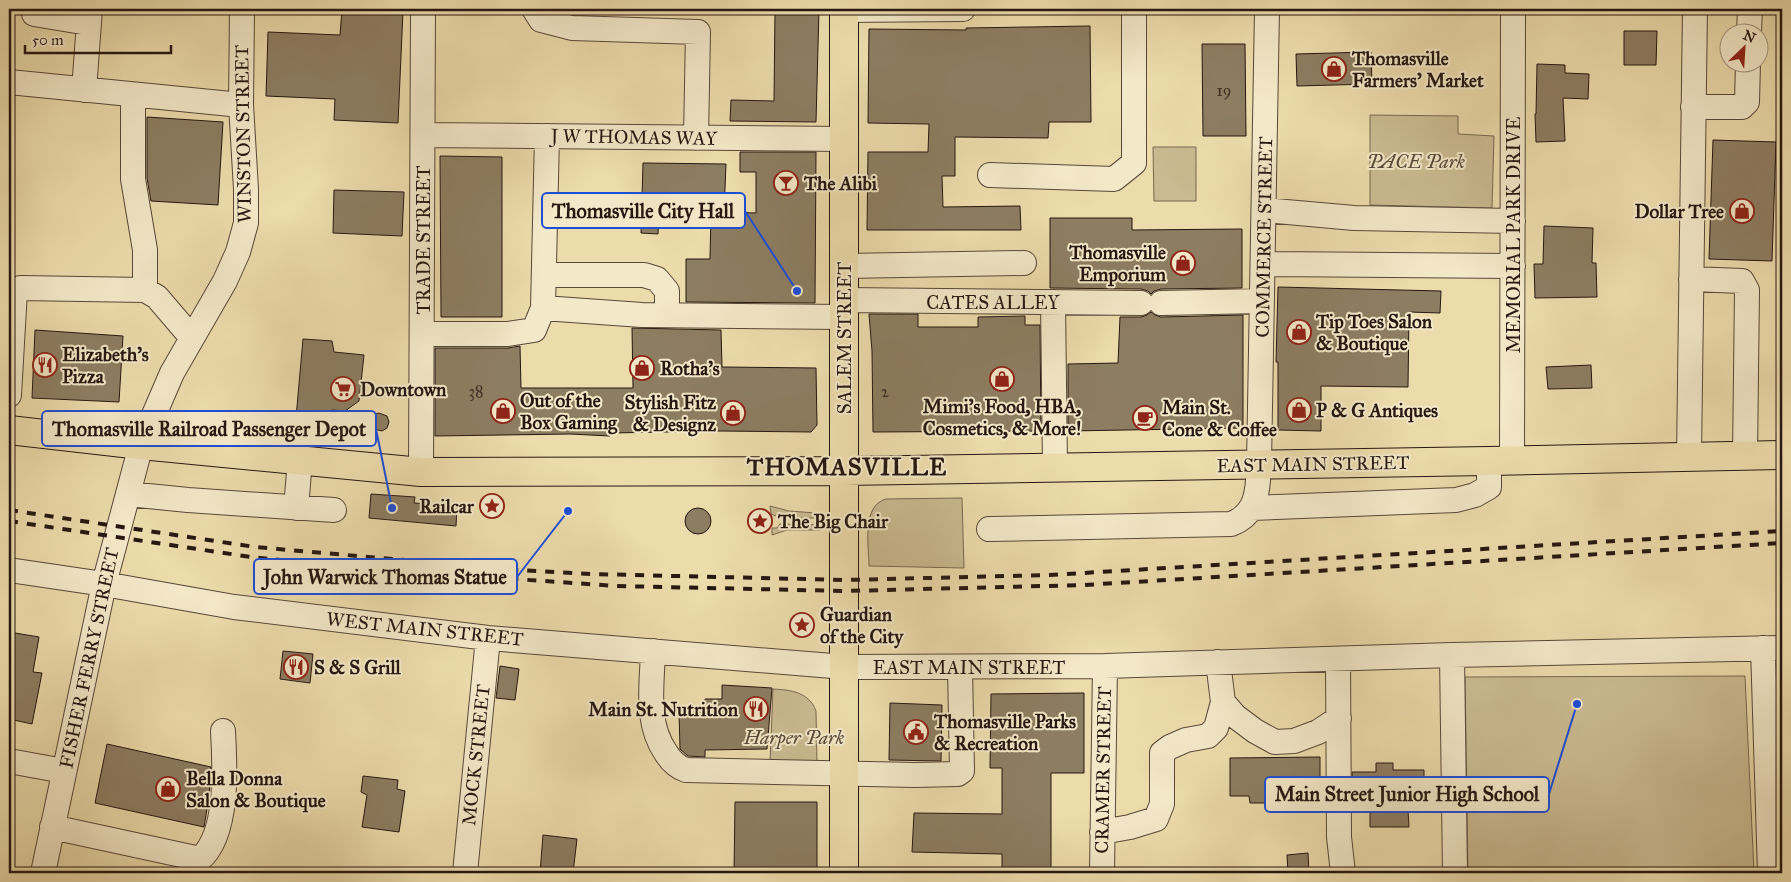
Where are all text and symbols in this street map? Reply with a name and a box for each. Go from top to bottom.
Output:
scale bar [25,22,171,54]
north arrow [1718,22,1768,72]
text: N [1740,26,1758,47]
text: 50 m [32,31,64,49]
street label: WINSTON STREET [230,45,256,223]
place label: Thomasville Farmers' Market [1351,47,1484,92]
shop icon: Thomasville Farmers' Market [1321,56,1347,82]
house number: 19 [1217,81,1231,100]
street label: MEMORIAL PARK DRIVE [1502,116,1525,353]
street label: J W THOMAS WAY [549,124,718,151]
street label: COMMERCE STREET [1251,136,1277,338]
park label: PACE Park [1367,150,1466,173]
street label: TRADE STREET [412,165,435,315]
bar icon: The Alibi [773,170,799,196]
place label: The Alibi [803,172,878,195]
callout: Thomasville City Hall [542,193,745,228]
shop icon: Dollar Tree [1729,198,1755,224]
text: Thomasville City Hall [551,199,735,224]
place label: Dollar Tree [1634,200,1724,223]
place label: Thomasville Emporium [1068,241,1166,287]
shop icon: Thomasville Emporium [1170,250,1196,276]
street label: SALEM STREET [833,262,856,414]
street label: CATES ALLEY [926,291,1061,314]
place label: Tip Toes Salon & Boutique [1315,310,1433,356]
shop icon: Tip Toes Salon & Boutique [1286,319,1312,345]
place label: Elizabeth's Pizza [62,343,149,388]
restaurant icon: Elizabeth's Pizza [32,352,58,378]
shop icon: Rotha's [629,355,655,381]
place label: Rotha's [660,357,720,380]
shop icon: Mimi's Food, HBA, Cosmetics, & More! [989,366,1015,392]
supermarket icon: Downtown [330,376,356,402]
place label: Downtown [360,378,447,401]
house number: 38 [469,382,483,401]
house number: 2 [881,382,889,401]
place label: Out of the Box Gaming [520,389,618,435]
place label: Stylish Fitz & Designz [625,391,716,437]
place label: Mimi's Food, HBA, Cosmetics, & More! [923,395,1081,440]
place label: Main St. Cone & Coffee [1162,396,1277,441]
shop icon: P & G Antiques [1286,397,1312,423]
shop icon: Out of the Box Gaming [490,398,516,424]
place label: P & G Antiques [1316,399,1438,423]
shop icon: Stylish Fitz & Designz [720,400,746,426]
cafe icon: Main St. Cone & Coffee [1132,405,1158,431]
callout: Thomasville Railroad Passenger Depot [42,411,376,446]
text: Thomasville Railroad Passenger Depot [51,417,367,442]
street label: EAST MAIN STREET [1216,451,1410,477]
district label: THOMASVILLE [746,452,947,482]
place icon: Railcar [479,493,505,519]
place label: Railcar [419,495,475,518]
place icon: The Big Chair [747,508,773,534]
place label: The Big Chair [777,510,889,534]
street label: FISHER FERRY STREET [54,546,124,770]
callout: John Warwick Thomas Statue [254,559,517,594]
text: John Warwick Thomas Statue [260,565,507,591]
place label: Guardian of the City [820,603,904,649]
street label: WEST MAIN STREET [325,607,525,651]
place icon: Guardian of the City [789,612,815,638]
restaurant icon: S & S Grill [283,654,309,680]
place label: S & S Grill [314,656,402,679]
street label: EAST MAIN STREET [873,656,1065,679]
street label: MOCK STREET [457,683,495,827]
street label: CRAMER STREET [1090,686,1116,854]
restaurant icon: Main St. Nutrition [743,696,769,722]
place label: Main St. Nutrition [588,698,739,721]
place label: Thomasville Parks & Recreation [933,710,1076,755]
public building icon: Thomasville Parks & Recreation [903,719,929,745]
park label: Harper Park [743,726,845,750]
place label: Bella Donna Salon & Boutique [186,767,326,813]
shop icon: Bella Donna Salon & Boutique [155,776,181,802]
callout: Main Street Junior High School [1265,777,1549,812]
text: Main Street Junior High School [1275,782,1540,808]

